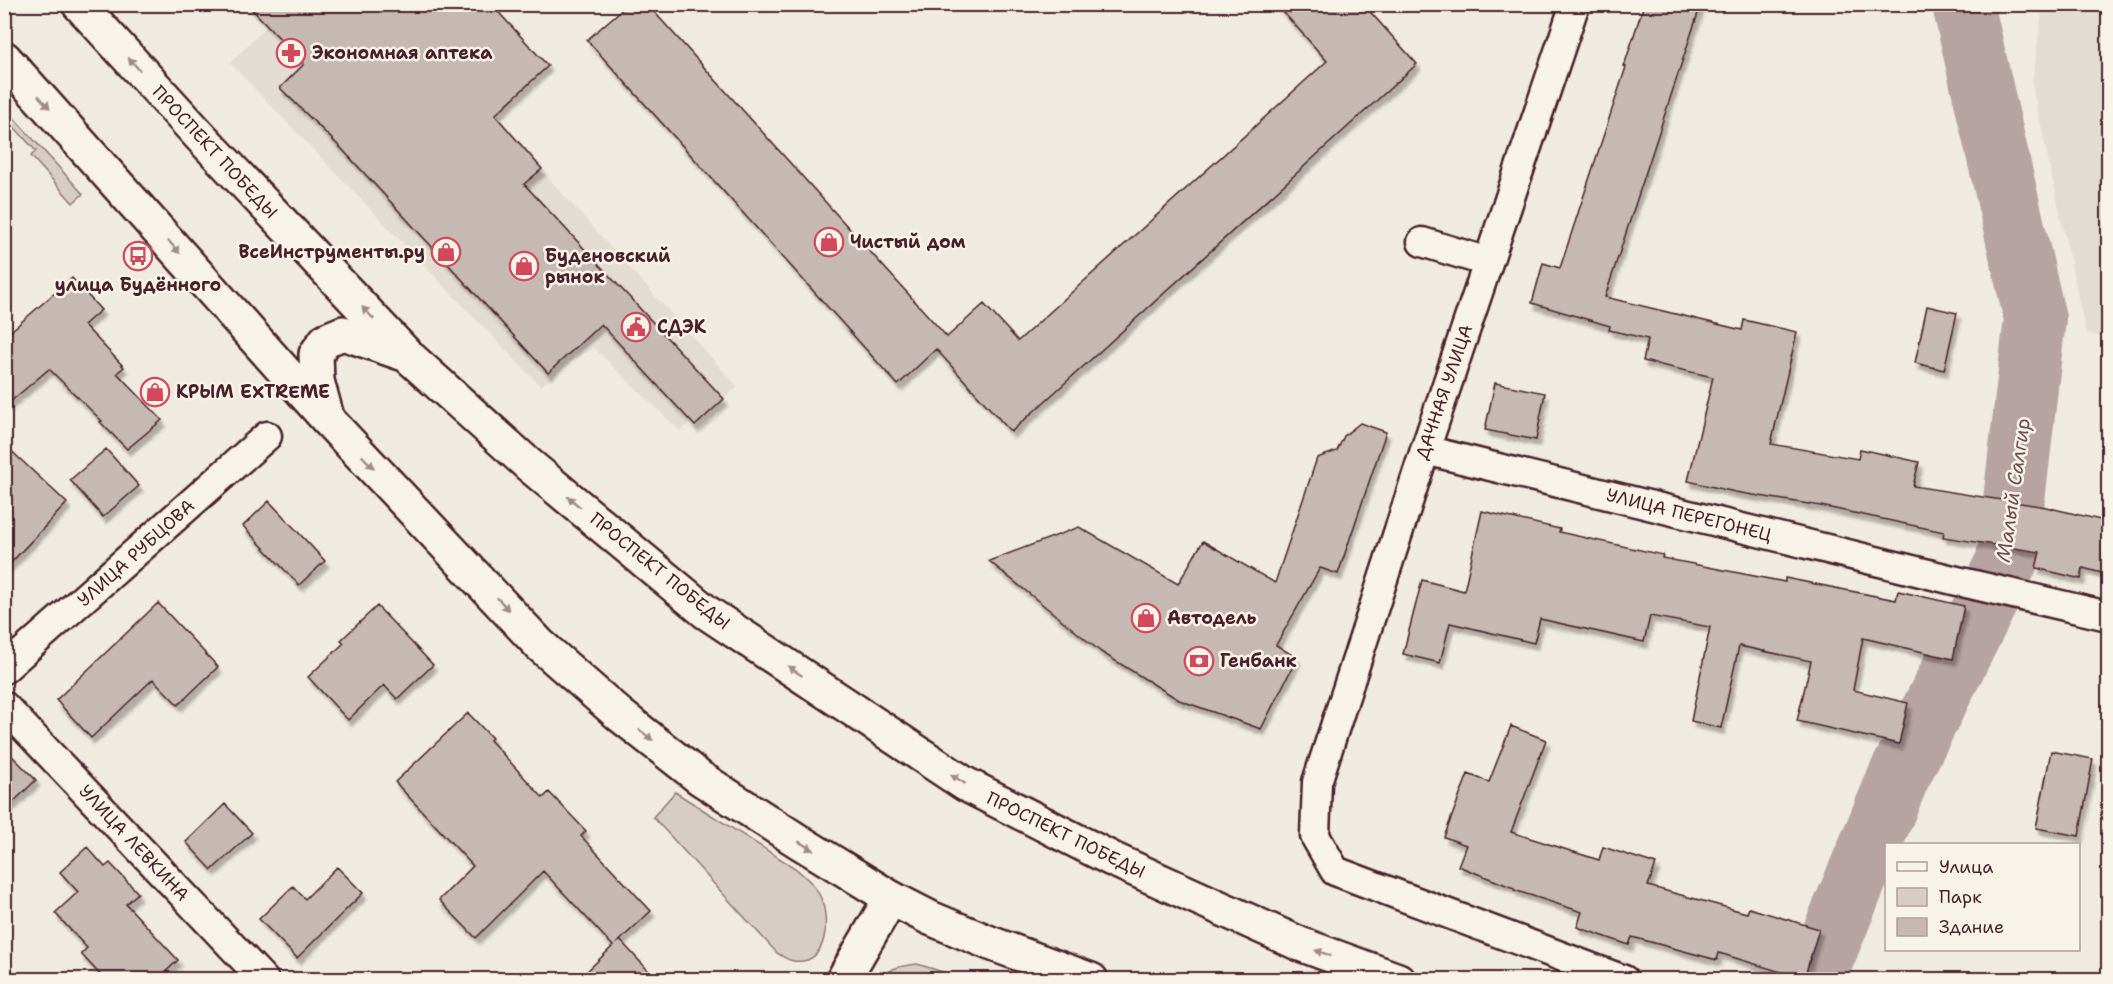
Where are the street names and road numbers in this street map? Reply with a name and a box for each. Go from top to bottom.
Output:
street label: ПРОСПЕКТ ПОБЕДЫ [147,80,283,224]
street label: ДАЧНАЯ УЛИЦА [1410,321,1478,463]
street label: УЛИЦА ПЕРЕГОНЕЦ [1604,483,1774,547]
street label: УЛИЦА РУБЦОВА [72,494,200,612]
street label: ПРОСПЕКТ ПОБЕДЫ [585,507,735,635]
street label: УЛИЦА ЛЕВКИНА [74,780,194,906]
street label: ПРОСПЕКТ ПОБЕДЫ [983,786,1149,884]

